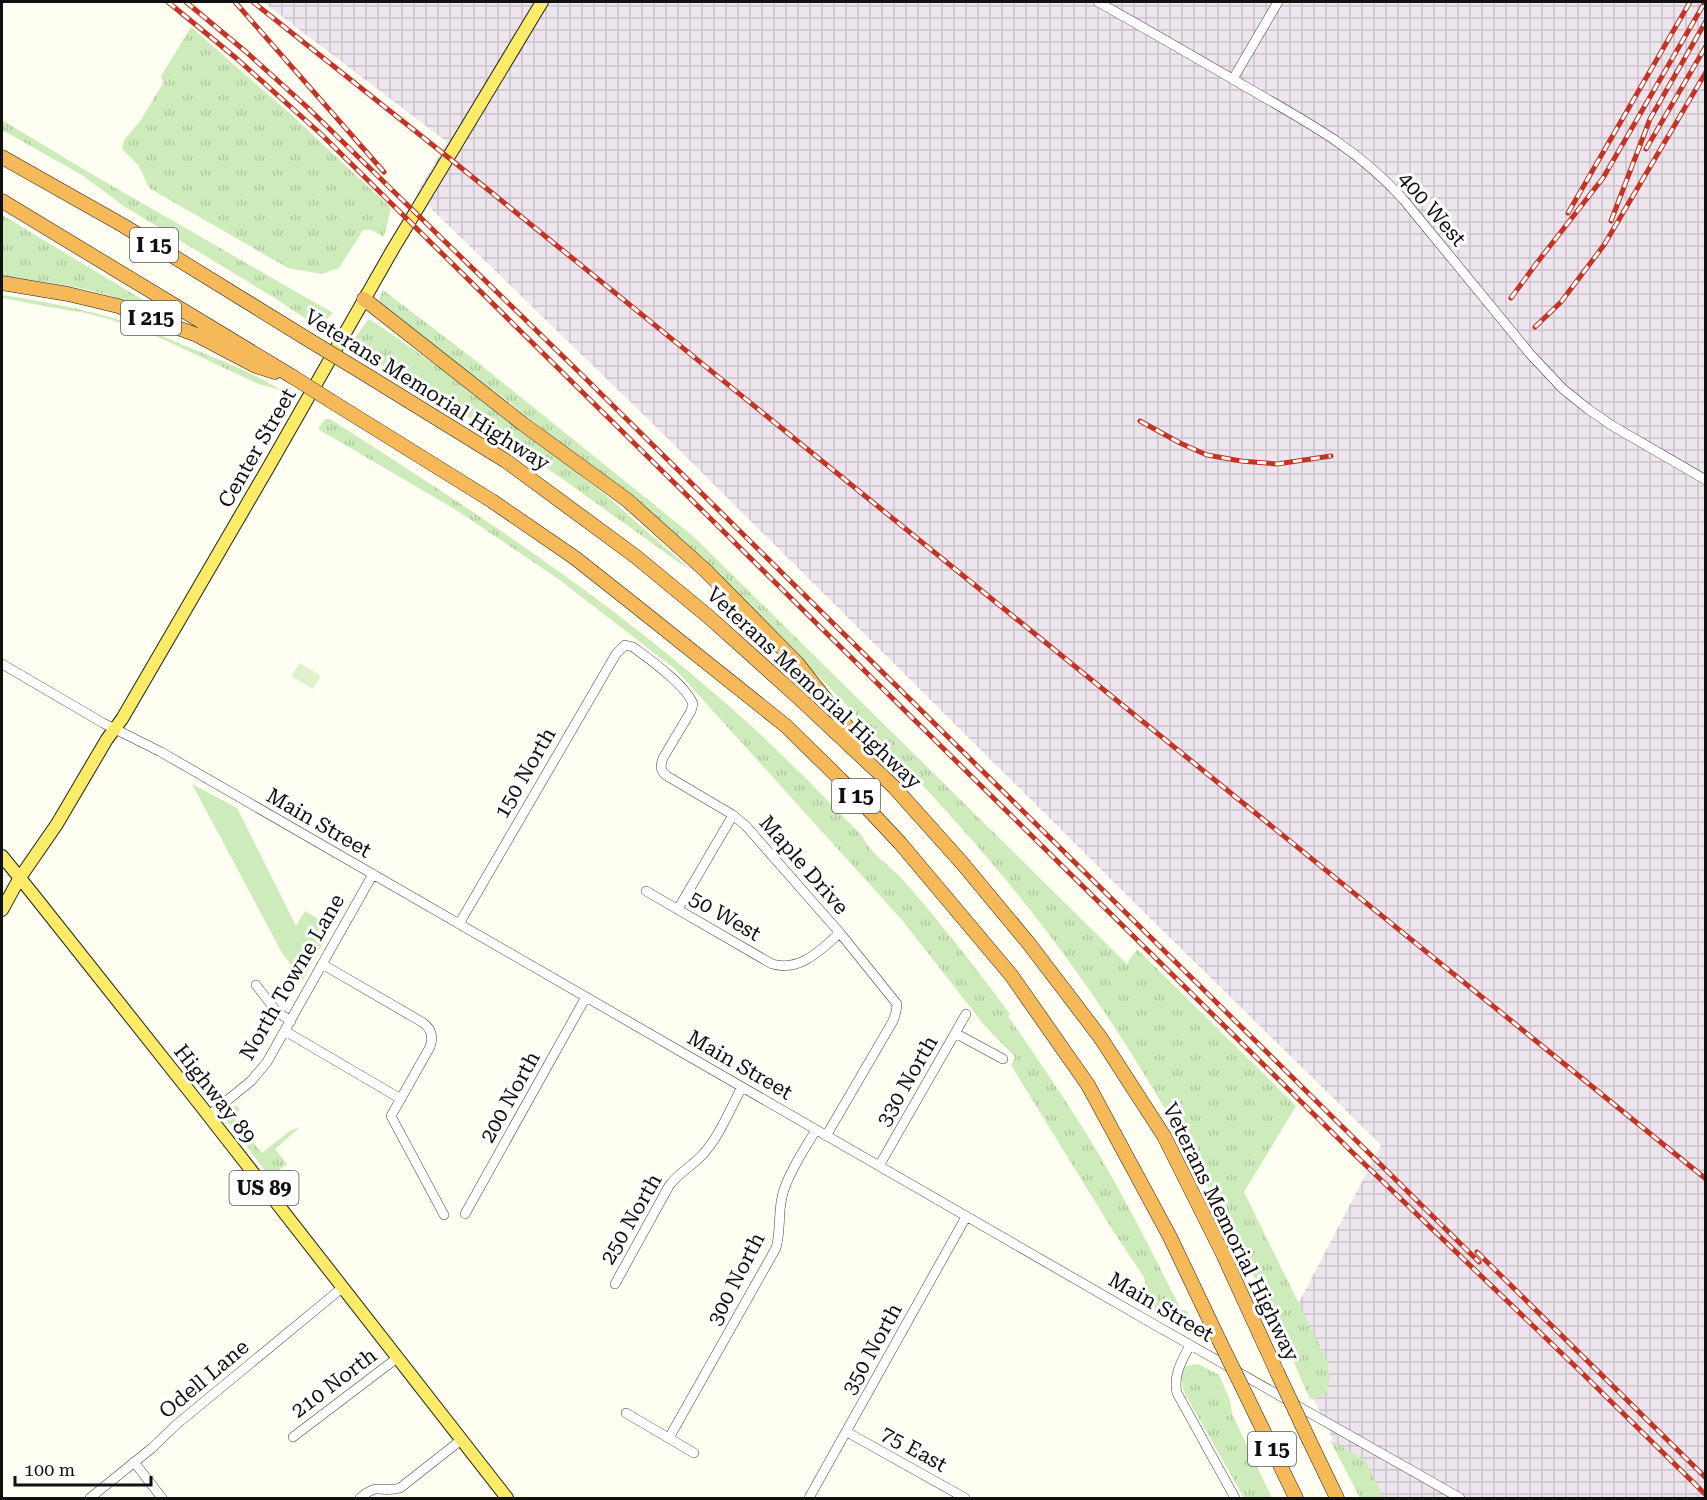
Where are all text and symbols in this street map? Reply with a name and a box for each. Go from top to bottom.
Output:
street label: 400 West [1393,167,1471,251]
road number: I 15 [130,228,178,262]
road number: I 215 [121,301,181,335]
street label: Veterans Memorial Highway [300,304,555,476]
street label: Center Street [213,384,301,512]
street label: Veterans Memorial Highway [702,582,927,794]
street label: 150 North [490,723,561,822]
road number: I 15 [832,779,880,813]
street label: Main Street [262,783,376,863]
street label: Maple Drive [755,811,853,919]
street label: 50 West [685,886,765,946]
street label: North Towne Lane [235,890,349,1064]
street label: Main Street [683,1025,797,1105]
street label: 330 North [872,1031,943,1130]
street label: Highway 89 [169,1040,261,1148]
street label: 200 North [475,1047,545,1147]
street label: Veterans Memorial Highway [1158,1099,1304,1366]
street label: 250 North [596,1169,667,1268]
road number: US 89 [230,1171,298,1205]
street label: 300 North [703,1228,770,1329]
street label: Main Street [1104,1267,1218,1347]
street label: 350 North [837,1299,907,1399]
street label: Odell Lane [154,1335,254,1423]
street label: 210 North [287,1343,382,1423]
street label: 75 East [877,1421,951,1477]
road number: I 15 [1248,1432,1296,1466]
scale bar [15,1449,152,1487]
text: 100 m [24,1459,75,1480]

